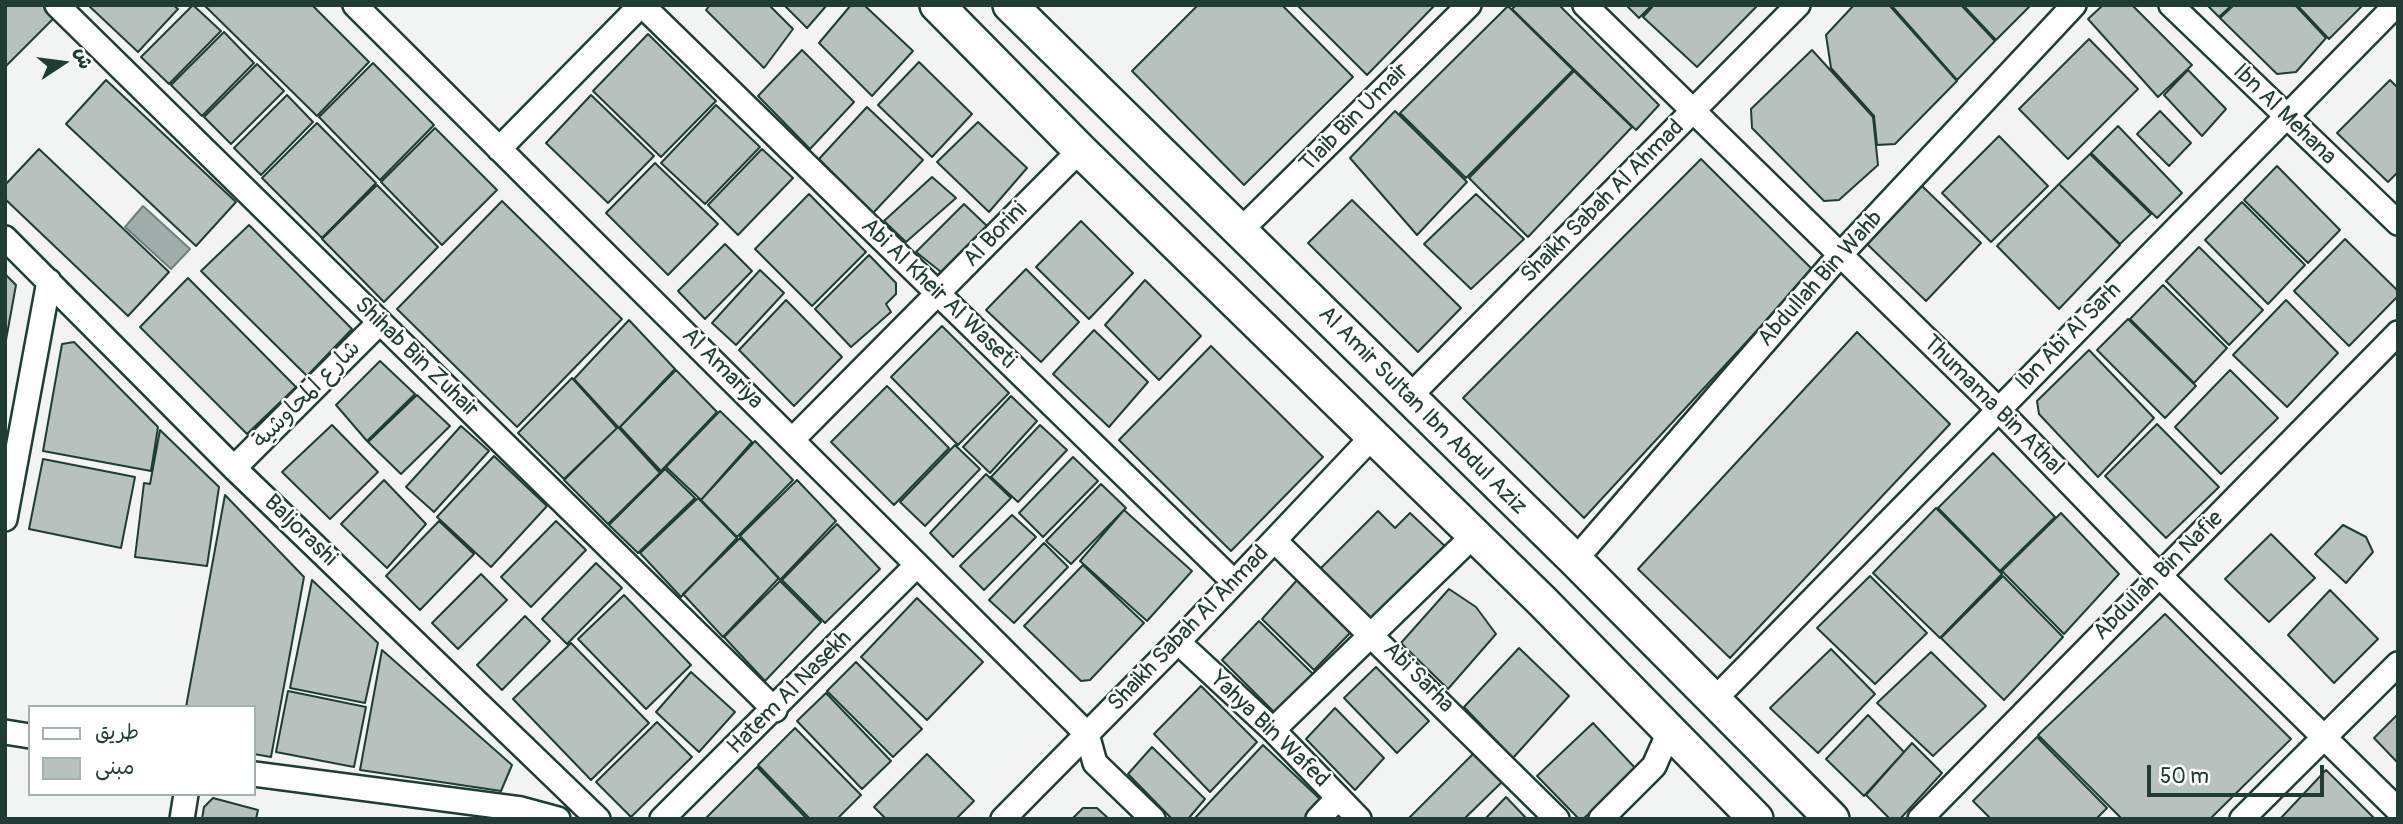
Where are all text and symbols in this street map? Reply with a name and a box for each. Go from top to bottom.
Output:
north arrow [28,28,98,98]
text: ش [69,45,98,71]
street label: Tlaib Bin Umair [1295,58,1415,178]
street label: Ibn Al Mehana [2226,59,2342,171]
street label: Shaikh Sabah Al Ahmad [1516,115,1690,289]
street label: Al Borini [958,197,1034,273]
street label: Abdullah Bin Wahb [1753,205,1889,353]
street label: Abi Al Kheir Al Waseti [855,213,1021,375]
street label: Ibn Abi Al Sarh [2011,277,2127,397]
street label: Shihab Bin Zuhair [348,292,484,424]
street label: Al Amir Sultan Ibn Abdul Aziz [1312,301,1532,521]
street label: Al Amariya [676,323,768,415]
street label: Thumama Bin Athal [1917,330,2069,482]
street label: شارع المحاوشية [247,335,367,455]
street label: Baljorashi [258,489,342,573]
street label: Abdullah Bin Nafie [2088,505,2230,647]
street label: Shaikh Sabah Al Ahmad [1103,540,1275,718]
street label: Hatem Al Nasekh [722,625,858,761]
street label: Abi Sarha [1377,637,1459,719]
street label: Yahya Bin Wafed [1204,666,1334,794]
legend [28,705,256,796]
text: طريق [95,719,139,746]
scale bar [2151,750,2328,794]
text: مبنى [95,754,134,781]
text: 50 m [2160,763,2209,790]

